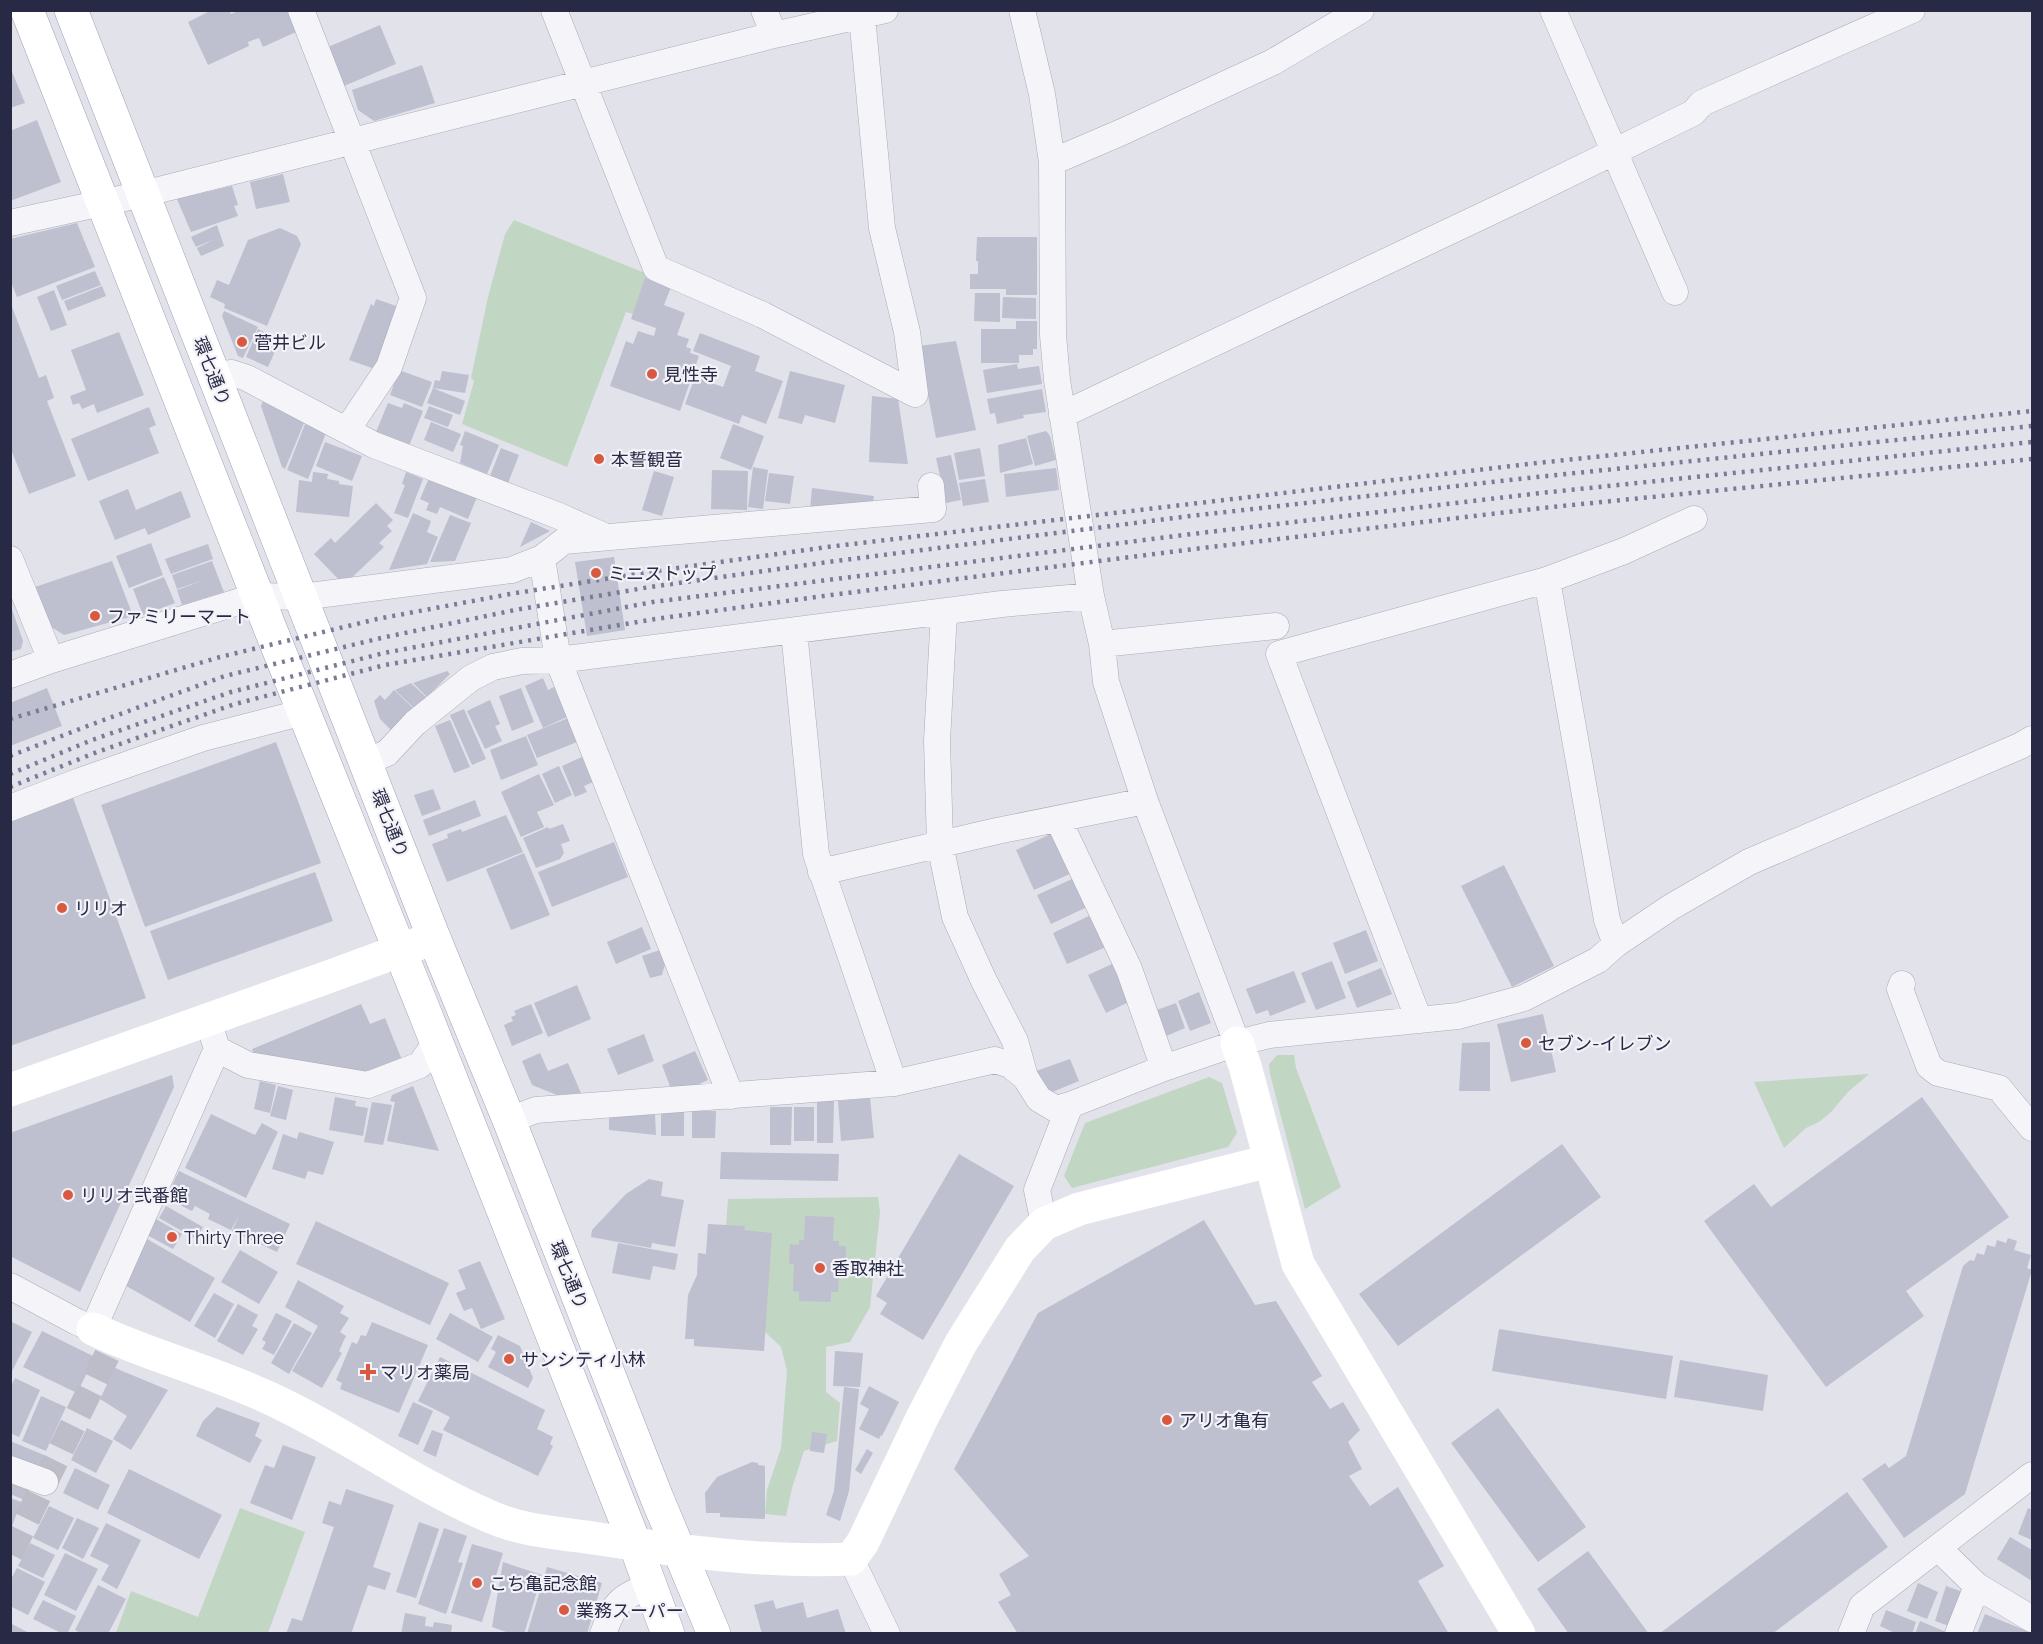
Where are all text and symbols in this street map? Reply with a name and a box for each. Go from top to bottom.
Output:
place label: 菅井ビル [254,332,326,353]
street label: 環七通り [189,334,235,408]
marker: 菅井ビル [235,335,249,349]
place label: 見性寺 [664,364,718,385]
marker: 見性寺 [645,367,659,381]
place label: 本誓観音 [611,449,683,470]
marker: 本誓観音 [592,452,606,466]
place label: ミニストップ [608,563,716,584]
marker: ミニストップ [589,566,603,580]
place label: ファミリーマート [107,606,251,627]
marker: ファミリーマート [88,609,102,623]
street label: 環七通り [367,786,413,860]
place label: リリオ [74,898,128,919]
marker: リリオ [55,901,69,915]
place label: セブン-イレブン [1538,1033,1672,1054]
marker: セブン-イレブン [1519,1036,1533,1050]
place label: リリオ弐番館 [80,1185,188,1206]
marker: リリオ弐番館 [61,1188,75,1202]
place label: Thirty Three [184,1227,284,1248]
marker: Thirty Three [165,1230,179,1244]
street label: 環七通り [546,1238,592,1312]
place label: 香取神社 [832,1258,904,1279]
marker: 香取神社 [813,1261,827,1275]
place label: サンシティ小林 [521,1349,646,1370]
marker: サンシティ小林 [502,1352,516,1366]
place label: マリオ薬局 [380,1362,470,1383]
marker: マリオ薬局 [361,1365,375,1379]
place label: アリオ亀有 [1179,1410,1269,1431]
marker: アリオ亀有 [1160,1413,1174,1427]
place label: こち亀記念館 [489,1573,597,1594]
marker: こち亀記念館 [470,1576,484,1590]
place label: 業務スーパー [576,1600,684,1621]
marker: 業務スーパー [557,1603,571,1617]

